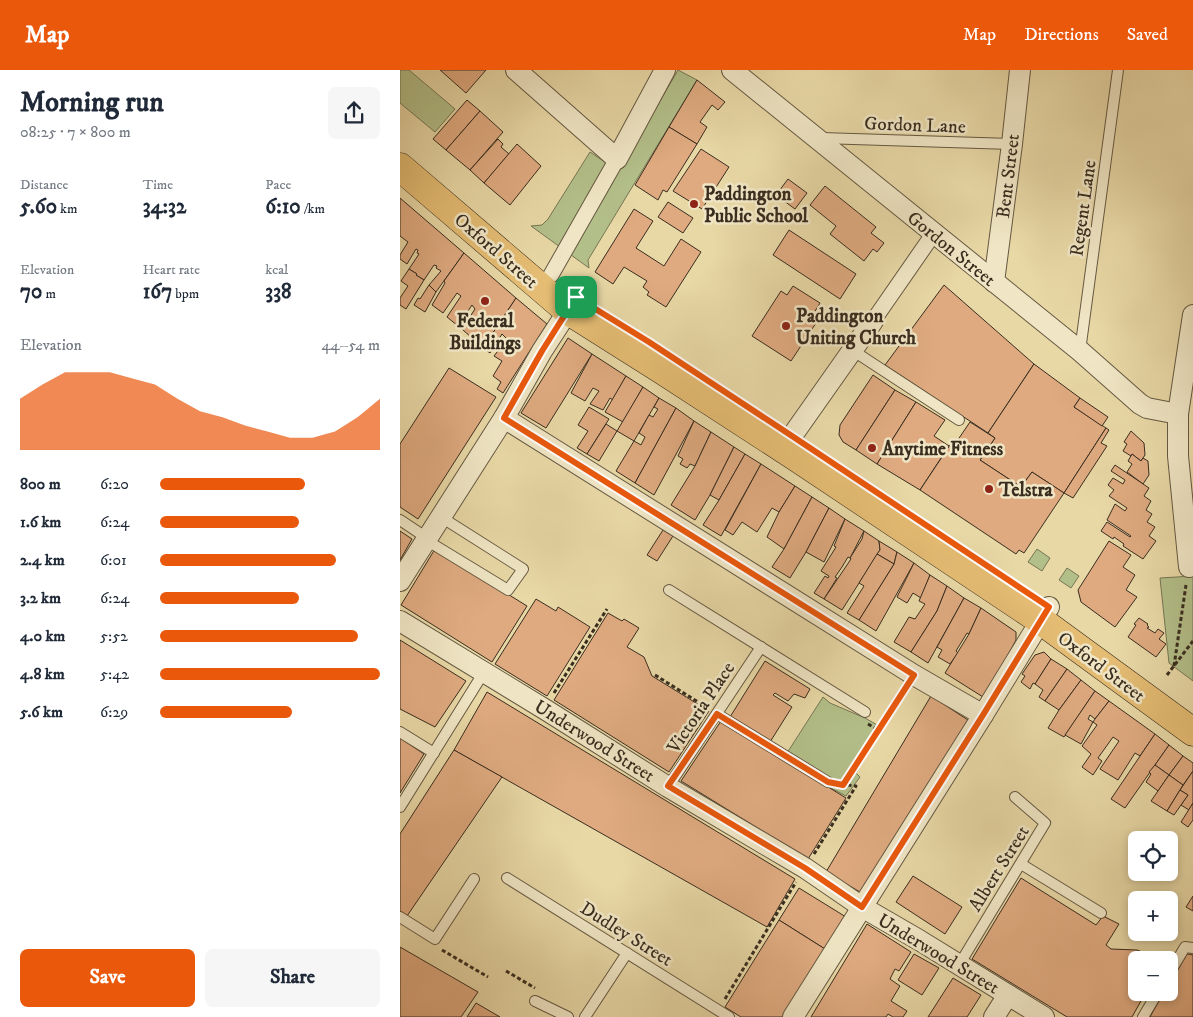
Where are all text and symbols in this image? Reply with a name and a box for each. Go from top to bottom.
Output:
text: Map [25,20,69,50]
text: Map [963,24,996,46]
text: Directions [1024,24,1099,46]
text: Saved [1127,24,1168,46]
text: Morning run [20,85,164,120]
button: share [328,87,380,139]
street label: Gordon Lane [864,112,966,139]
text: 08:25 · 7 × 800 m [20,122,131,142]
street label: Bent Street [992,133,1025,220]
street label: Regent Lane [1065,158,1102,258]
text: Distance [20,176,68,194]
text: Time [143,176,173,194]
text: Pace [265,176,291,194]
place label: Paddington Public School [704,183,808,228]
text: 5.60 [20,194,57,220]
text: 34:32 [143,194,186,220]
text: 6:10 [265,194,301,220]
marker: Paddington Public School [688,198,700,210]
text: km [57,200,77,218]
text: /km [301,200,325,218]
street label: Gordon Street [902,207,1000,292]
street label: Oxford Street [449,209,543,294]
text: Elevation [20,261,74,279]
text: Heart rate [143,261,200,279]
text: kcal [265,261,288,279]
pin [555,276,597,318]
text: 70 [20,279,42,305]
text: 167 [143,279,172,305]
text: 338 [265,279,292,305]
icon: arrive [562,283,590,311]
text: m [42,285,56,303]
text: bpm [172,285,199,303]
marker: Federal Buildings [479,295,491,307]
place label: Paddington Uniting Church [796,305,917,350]
place label: Federal Buildings [449,310,521,355]
marker: Paddington Uniting Church [780,320,792,332]
text: Elevation [20,335,82,355]
text: 44–54 m [321,335,380,355]
place label: Anytime Fitness [881,438,1004,461]
marker: Anytime Fitness [866,442,878,454]
text: 800 m [20,474,61,494]
text: 6:20 [100,474,129,494]
place label: Telstra [998,479,1054,502]
marker: Telstra [983,483,995,495]
text: 1.6 km [20,512,61,532]
text: 6:24 [100,512,130,532]
text: 2.4 km [20,550,65,570]
text: 6:01 [100,550,127,570]
text: 3.2 km [20,588,61,608]
text: 6:24 [100,588,130,608]
text: 4.0 km [20,626,65,646]
text: 5:52 [100,626,128,646]
street label: Oxford Street [1053,627,1149,708]
street label: Victoria Place [662,658,740,759]
text: 4.8 km [20,664,65,684]
text: 5:42 [100,664,129,684]
street label: Underwood Street [530,695,659,788]
text: 5.6 km [20,702,63,722]
text: 6:29 [100,702,128,722]
street label: Albert Street [964,822,1035,916]
map controls [1128,831,1178,1001]
button: locate [1128,831,1178,881]
button: + [1128,891,1178,941]
street label: Dudley Street [576,897,677,972]
street label: Underwood Street [873,909,1003,1000]
button: Save [20,949,195,1007]
button: Share [205,949,380,1007]
button: − [1128,951,1178,1001]

